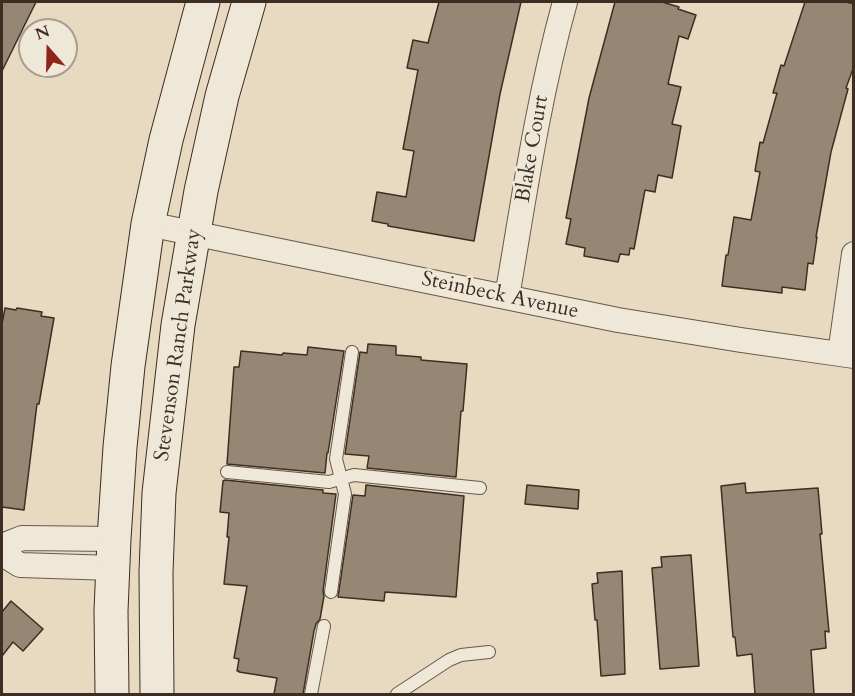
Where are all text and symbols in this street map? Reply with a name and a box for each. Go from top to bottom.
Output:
north arrow [18,18,78,78]
text: N [32,20,53,46]
street label: Blake Court [511,93,555,205]
street label: Stevenson Ranch Parkway [150,227,208,463]
street label: Steinbeck Avenue [419,267,581,325]

